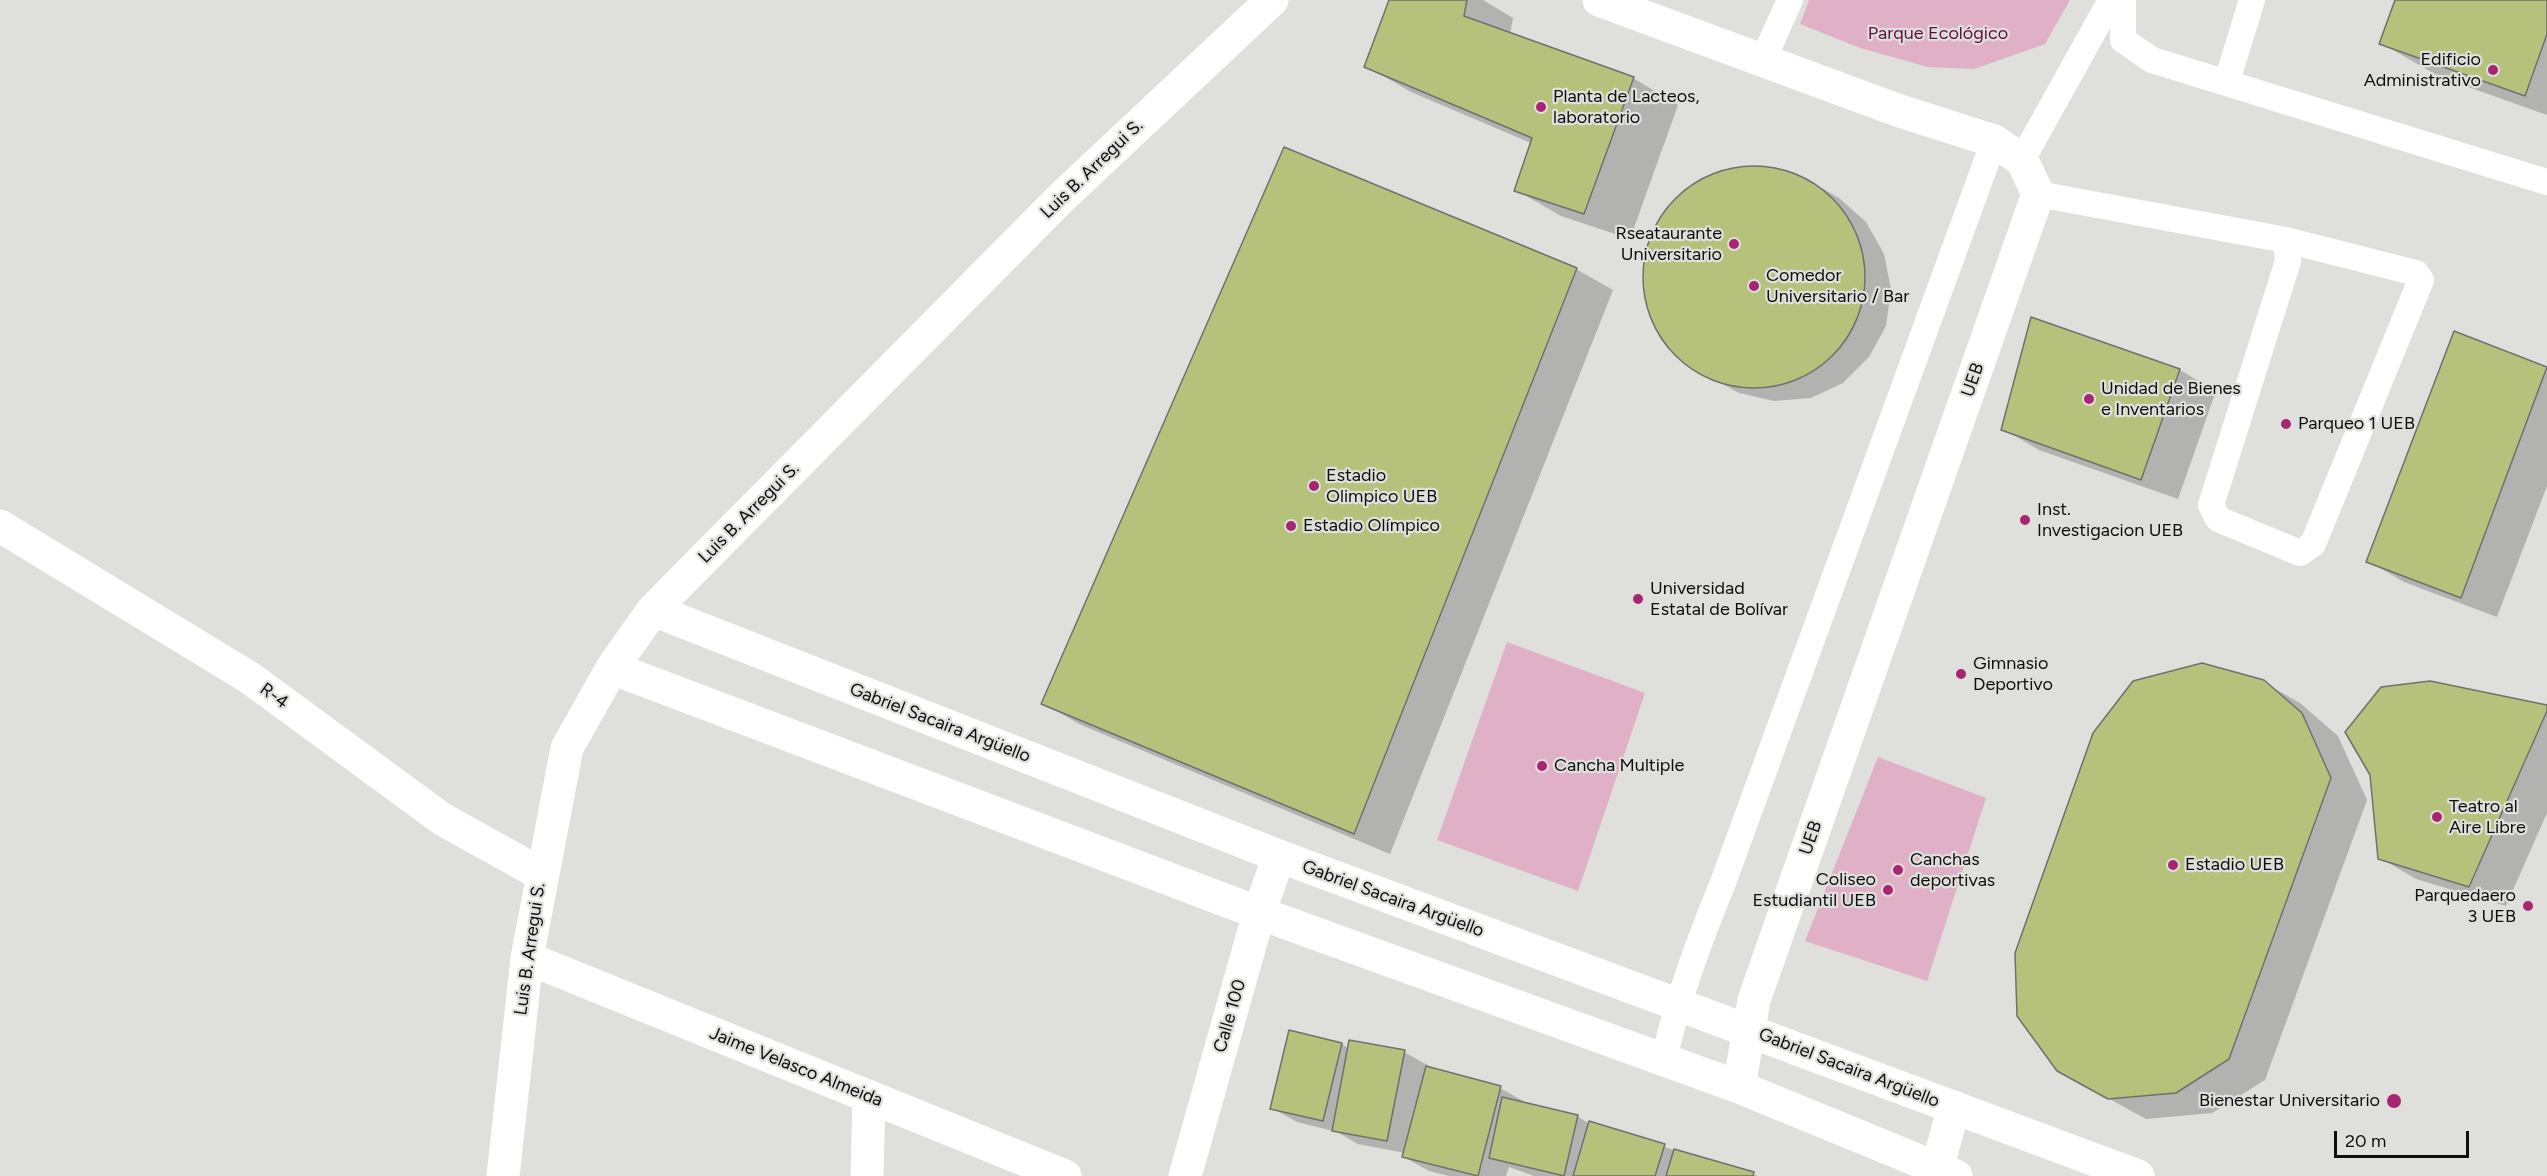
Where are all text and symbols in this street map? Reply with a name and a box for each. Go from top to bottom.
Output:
park label: Parque Ecológico [1868,23,2008,45]
place label: Edificio Administrativo [2364,49,2481,92]
marker: Edificio Administrativo [2486,63,2500,77]
place label: Planta de Lacteos, laboratorio [1553,86,1700,128]
marker: Planta de Lacteos, laboratorio [1534,100,1548,114]
street label: Luis B. Arregui S. [1036,115,1148,223]
place label: Rseataurante Universitario [1615,223,1722,266]
marker: Rseataurante Universitario [1727,237,1741,251]
place label: Comedor Universitario / Bar [1766,265,1909,308]
marker: Comedor Universitario / Bar [1747,279,1761,293]
street label: UEB [1957,360,1989,400]
place label: Unidad de Bienes e Inventarios [2101,378,2241,420]
marker: Unidad de Bienes e Inventarios [2082,392,2096,406]
place label: Parqueo 1 UEB [2298,413,2415,435]
marker: Parqueo 1 UEB [2279,417,2293,431]
street label: Luis B. Arregui S. [694,458,804,568]
place label: Estadio Olimpico UEB [1326,465,1437,508]
marker: Estadio Olimpico UEB [1307,479,1321,493]
place label: Inst. Investigacion UEB [2037,499,2183,542]
marker: Inst. Investigacion UEB [2018,513,2032,527]
place label: Estadio Olímpico [1303,515,1440,537]
marker: Estadio Olímpico [1284,519,1298,533]
place label: Universidad Estatal de Bolívar [1650,578,1788,620]
marker: Universidad Estatal de Bolívar [1631,592,1645,606]
place label: Gimnasio Deportivo [1973,653,2053,696]
marker: Gimnasio Deportivo [1954,667,1968,681]
street label: R-4 [256,678,292,714]
street label: Gabriel Sacaira Argüello [847,679,1033,767]
place label: Cancha Multiple [1554,755,1684,777]
marker: Cancha Multiple [1535,759,1549,773]
place label: Teatro al Aire Libre [2449,796,2526,838]
marker: Teatro al Aire Libre [2430,810,2444,824]
street label: UEB [1795,818,1827,858]
place label: Canchas deportivas [1910,849,1995,892]
place label: Estadio UEB [2185,854,2284,876]
street label: Gabriel Sacaira Argüello [1299,856,1487,942]
marker: Estadio UEB [2166,858,2180,872]
marker: Canchas deportivas [1891,863,1905,877]
place label: Coliseo Estudiantil UEB [1752,869,1876,912]
street label: Luis B. Arregui S. [510,881,550,1017]
marker: Coliseo Estudiantil UEB [1881,883,1895,897]
place label: Parquedaero 3 UEB [2414,885,2516,928]
marker: Parquedaero 3 UEB [2521,899,2535,913]
street label: Calle 100 [1209,977,1251,1055]
street label: Jaime Velasco Almeida [706,1022,886,1112]
street label: Gabriel Sacaira Argüello [1756,1024,1942,1112]
place label: Bienestar Universitario [2199,1090,2380,1112]
marker: Bienestar Universitario [2385,1092,2403,1110]
scale bar [2337,1119,2472,1157]
text: 20 m [2345,1130,2386,1152]

